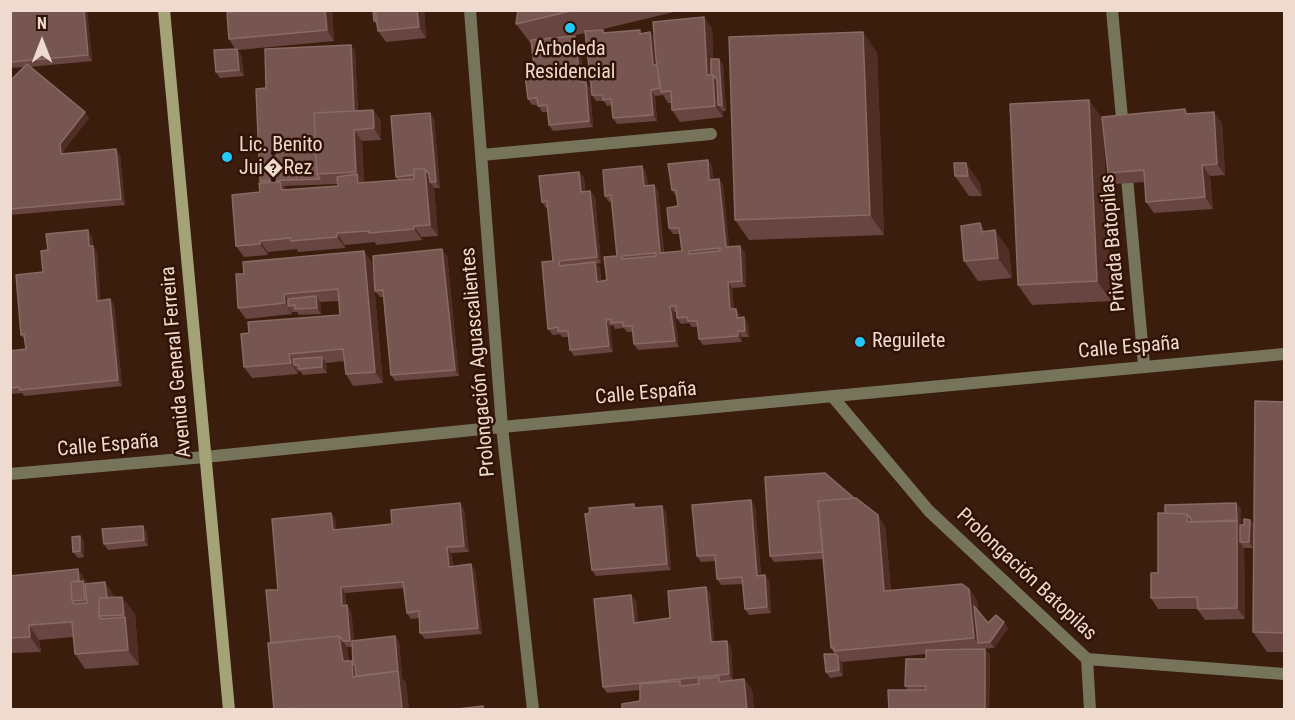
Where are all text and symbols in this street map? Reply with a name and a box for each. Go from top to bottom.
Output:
north arrow [12,12,72,72]
text: N [37,14,47,33]
marker: Arboleda Residencial [563,21,577,35]
place label: Arboleda Residencial [525,38,615,85]
place label: Lic. Benito Jui�Rez [239,134,323,181]
marker: Lic. Benito Jui�Rez [220,150,234,164]
street label: Privada Batopilas [1096,173,1132,313]
street label: Prolongación Aguascalientes [457,246,501,478]
street label: Avenida General Ferreira [157,265,197,459]
place label: Reguilete [872,330,945,354]
street label: Calle España [1077,332,1181,364]
marker: Reguilete [853,335,867,349]
street label: Calle España [594,378,698,410]
street label: Calle España [56,430,160,462]
street label: Prolongación Batopilas [951,504,1101,646]

